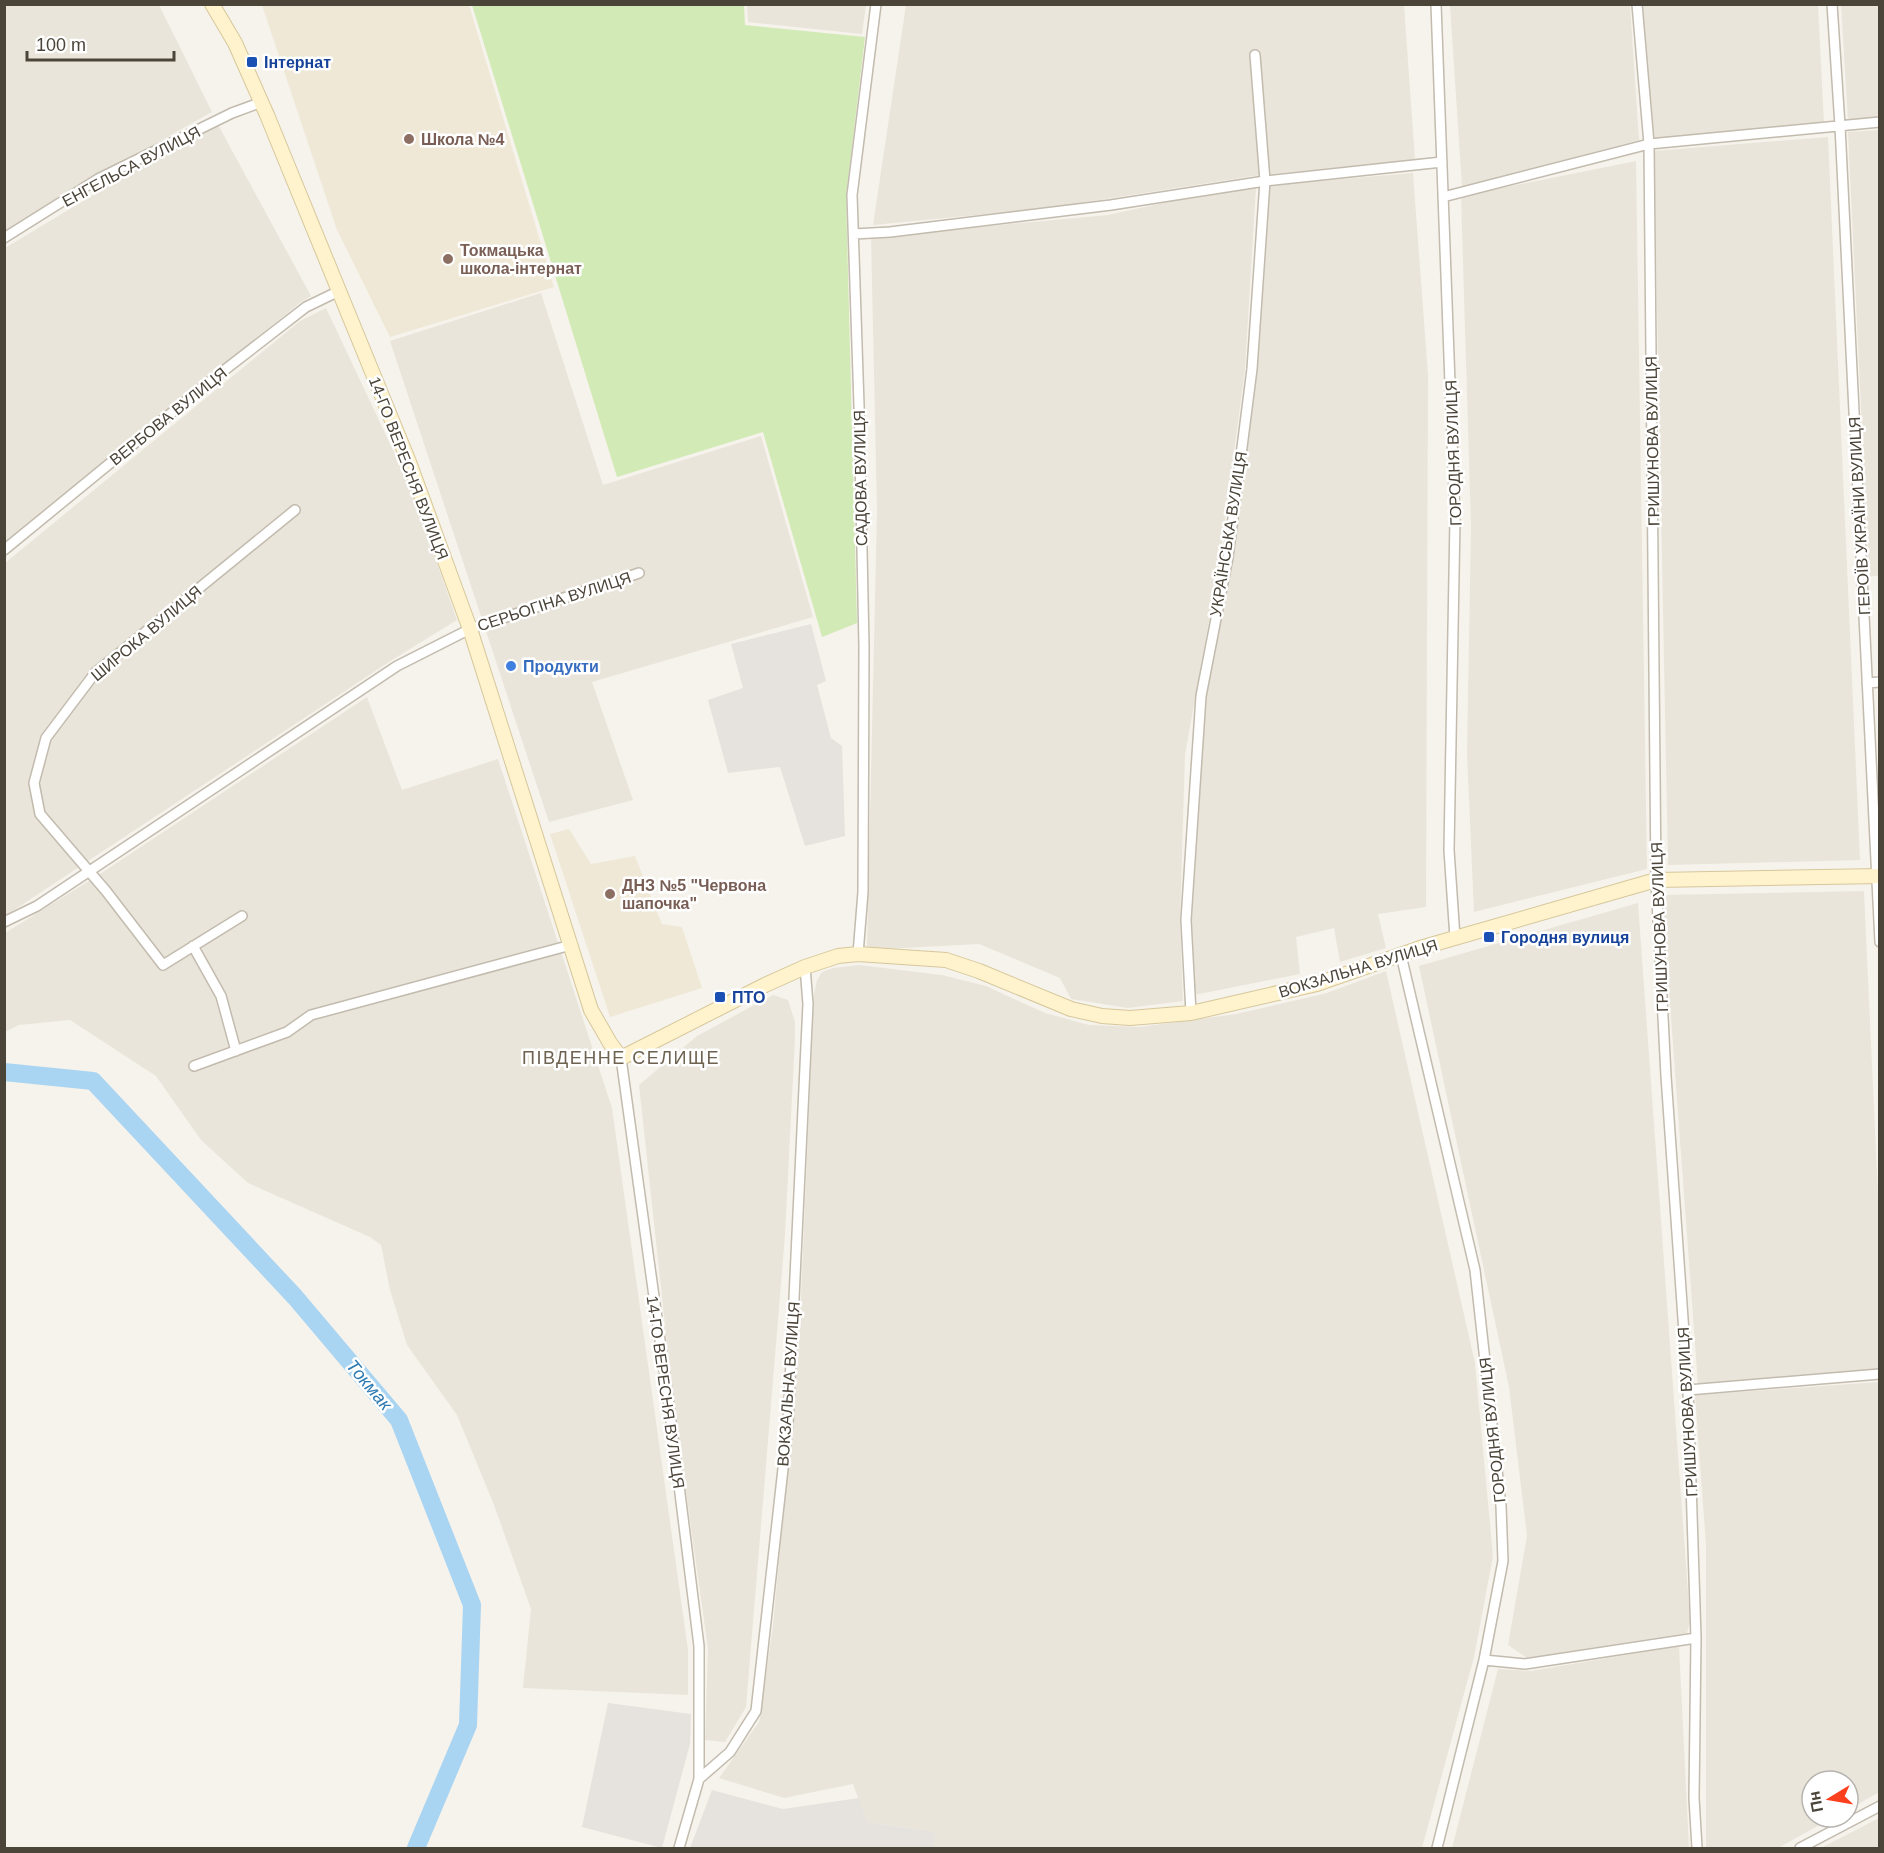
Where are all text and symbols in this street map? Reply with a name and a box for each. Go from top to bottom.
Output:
scale bar [27,24,174,62]
text: 100 m [36,35,86,55]
place label: Інтернат [264,54,331,71]
marker: Інтернат [245,55,259,69]
street label: ЕНГЕЛЬСА ВУЛИЦЯ [59,123,203,210]
place label: Школа №4 [421,131,505,148]
marker: Школа №4 [402,132,416,146]
place label: Токмацька школа-інтернат [460,242,582,277]
marker: Токмацька школа-інтернат [441,252,455,266]
street label: ГРИШУНОВА ВУЛИЦЯ [1643,356,1662,526]
street label: ВЕРБОВА ВУЛИЦЯ [107,364,230,469]
street label: 14-ГО ВЕРЕСНЯ ВУЛИЦЯ [366,374,451,562]
street label: ГОРОДНЯ ВУЛИЦЯ [1442,380,1465,526]
street label: САДОВА ВУЛИЦЯ [851,410,870,546]
street label: ГЕРОЇВ УКРАЇНИ ВУЛИЦЯ [1846,416,1873,616]
street label: УКРАЇНСЬКА ВУЛИЦЯ [1207,450,1250,618]
street label: СЕРЬОГІНА ВУЛИЦЯ [475,569,633,634]
street label: ШИРОКА ВУЛИЦЯ [88,582,205,684]
place label: Продукти [523,658,599,675]
marker: Продукти [504,659,518,673]
street label: ГРИШУНОВА ВУЛИЦЯ [1648,842,1671,1012]
place label: ДНЗ №5 "Червона шапочка" [622,877,766,912]
marker: ДНЗ №5 "Червона шапочка" [603,887,617,901]
place label: Городня вулиця [1501,929,1629,946]
marker: Городня вулиця [1482,930,1496,944]
street label: ВОКЗАЛЬНА ВУЛИЦЯ [1277,936,1440,1001]
place label: ПТО [732,989,765,1006]
marker: ПТО [713,990,727,1004]
district label: ПІВДЕННЕ СЕЛИЩЕ [522,1048,720,1068]
street label: 14-ГО ВЕРЕСНЯ ВУЛИЦЯ [644,1294,687,1490]
street label: ВОКЗАЛЬНА ВУЛИЦЯ [774,1301,803,1467]
street label: ГРИШУНОВА ВУЛИЦЯ [1675,1327,1700,1497]
water label: Токмак [342,1356,397,1415]
street label: ГОРОДНЯ ВУЛИЦЯ [1476,1356,1509,1504]
north arrow [1800,1769,1860,1829]
text: Пн [1805,1790,1826,1814]

